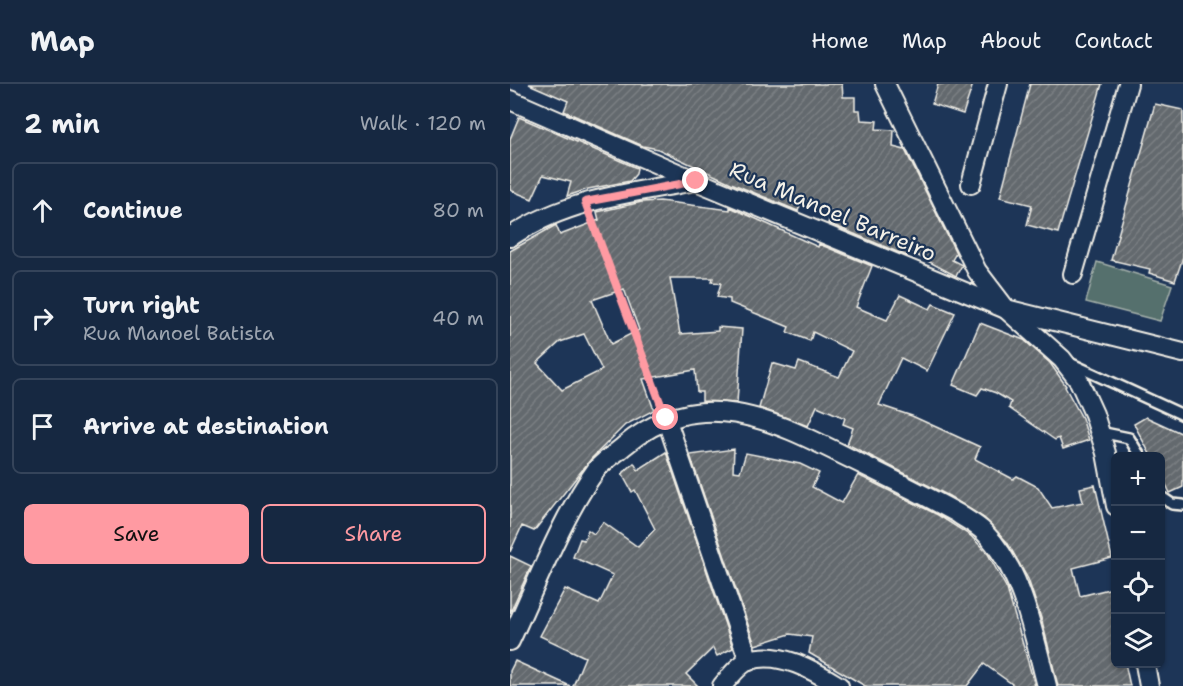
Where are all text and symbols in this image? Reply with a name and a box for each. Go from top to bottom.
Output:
text: Map [30,22,95,60]
text: Home [811,27,869,55]
text: Map [902,27,947,55]
text: About [980,27,1041,55]
text: Contact [1074,27,1153,55]
text: 2 min [24,106,100,141]
text: Walk · 120 m [360,110,486,136]
street label: Rua Manoel Barreiro [725,155,941,268]
route end [682,167,708,193]
icon: ahead [26,194,59,227]
text: Continue [83,196,183,225]
text: 80 m [432,197,484,223]
text: Turn right [83,291,200,320]
icon: right [26,302,59,335]
text: 40 m [432,305,484,331]
text: Rua Manoel Batista [83,320,274,346]
route start [652,404,678,430]
icon: arrive [26,410,59,443]
text: Arrive at destination [83,412,329,441]
map controls [1111,452,1165,668]
button: + [1111,452,1165,506]
button: Save [24,504,249,564]
button: Share [261,504,486,564]
button: − [1111,506,1165,560]
button: locate [1111,560,1165,614]
button: layers [1111,614,1165,668]

